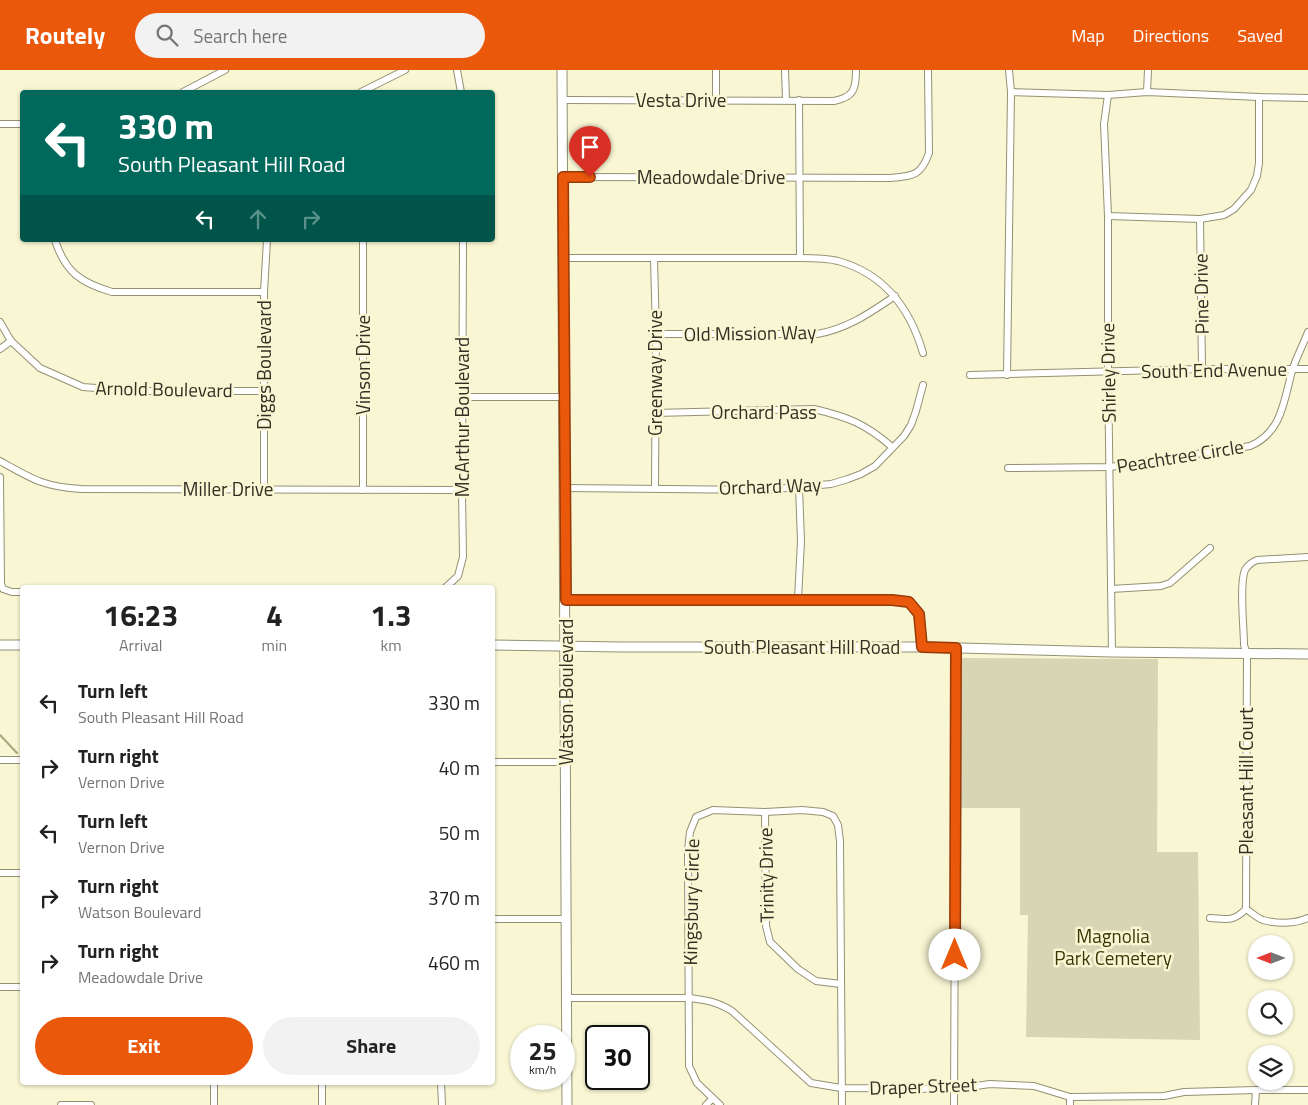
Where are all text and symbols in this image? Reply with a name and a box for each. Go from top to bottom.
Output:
search box [135,13,485,58]
text: Routely [25,17,105,53]
icon: search [153,21,181,49]
text: Search here [193,21,287,50]
text: Map [1071,22,1105,49]
text: Directions [1133,22,1209,49]
text: Saved [1237,22,1283,49]
street label: Vesta Drive [636,85,726,114]
text: 330 m [118,99,214,153]
icon: left [35,110,100,175]
pin [569,126,611,177]
icon: arrive [576,133,604,161]
text: South Pleasant Hill Road [118,147,346,181]
street label: Meadowdale Drive [637,162,785,191]
icon: left [191,205,219,233]
icon: ahead [244,205,272,233]
icon: right [297,205,325,233]
street label: Pine Drive [1185,253,1216,335]
street label: Diggs Boulevard [249,300,278,430]
street label: Greenway Drive [640,310,669,436]
street label: Vinson Drive [348,315,377,415]
street label: Old Mission Way [683,317,817,348]
street label: Shirley Drive [1092,323,1123,423]
street label: McArthur Boulevard [447,337,476,497]
street label: South End Avenue [1141,354,1287,385]
street label: Arnold Boulevard [95,373,233,404]
street label: Orchard Pass [711,397,817,426]
street label: Peachtree Circle [1114,431,1246,480]
street label: Orchard Way [718,469,822,502]
street label: Miller Drive [183,474,273,503]
text: 16:23 [103,592,178,638]
text: 4 [266,592,283,638]
text: 1.3 [370,592,412,638]
street label: Watson Boulevard [551,619,580,765]
street label: South Pleasant Hill Road [704,632,900,661]
text: Arrival [119,633,162,657]
text: min [262,633,287,657]
text: km [380,633,402,657]
text: Turn left [78,676,148,705]
text: 330 m [428,688,480,717]
icon: left [35,689,63,717]
text: South Pleasant Hill Road [78,705,244,729]
street label: Pleasant Hill Court [1231,707,1260,855]
text: Turn right [78,741,159,770]
text: 40 m [439,753,480,782]
icon: right [35,754,63,782]
text: Vernon Drive [78,770,165,794]
text: Turn left [78,806,148,835]
text: 50 m [439,818,480,847]
icon: left [35,819,63,847]
street label: Trinity Drive [750,827,781,923]
text: Vernon Drive [78,835,165,859]
street label: Kingsbury Circle [675,838,706,966]
text: Turn right [78,871,159,900]
text: 370 m [428,883,480,912]
icon: right [35,884,63,912]
text: Watson Boulevard [78,900,201,924]
park label: Magnolia Park Cemetery [1054,921,1172,972]
position arrow [928,928,980,980]
north arrow [1248,935,1292,980]
map controls [1248,935,1293,1090]
text: Turn right [78,936,159,965]
text: 460 m [428,948,480,977]
icon: right [35,949,63,977]
text: Meadowdale Drive [78,965,203,989]
button: search [1248,990,1293,1035]
button: Exit [35,1017,253,1075]
button: Share [263,1017,480,1075]
speed limit sign: 30 [585,1025,650,1090]
text: 25 [528,1032,557,1070]
button: layers [1248,1045,1293,1090]
text: km/h [529,1060,556,1079]
street label: Draper Street [869,1069,978,1102]

